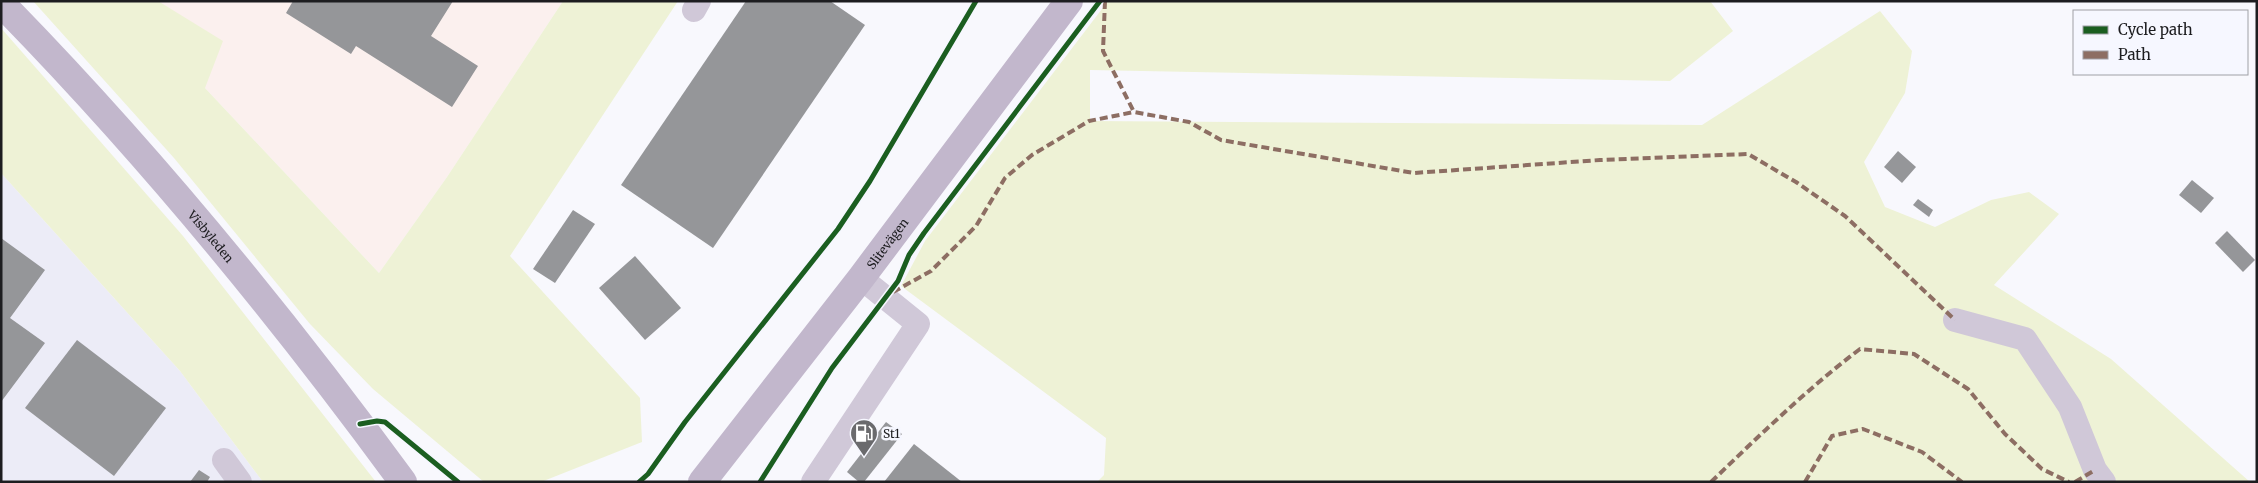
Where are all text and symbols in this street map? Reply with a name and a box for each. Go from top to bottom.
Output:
legend [2073,10,2248,75]
text: Cycle path [2118,20,2193,39]
text: Path [2118,45,2151,64]
street label: Visbyleden [185,206,237,265]
street label: Slitevägen [863,215,911,272]
fuel station icon: St1 [849,418,879,457]
place label: St1 [883,426,901,441]

